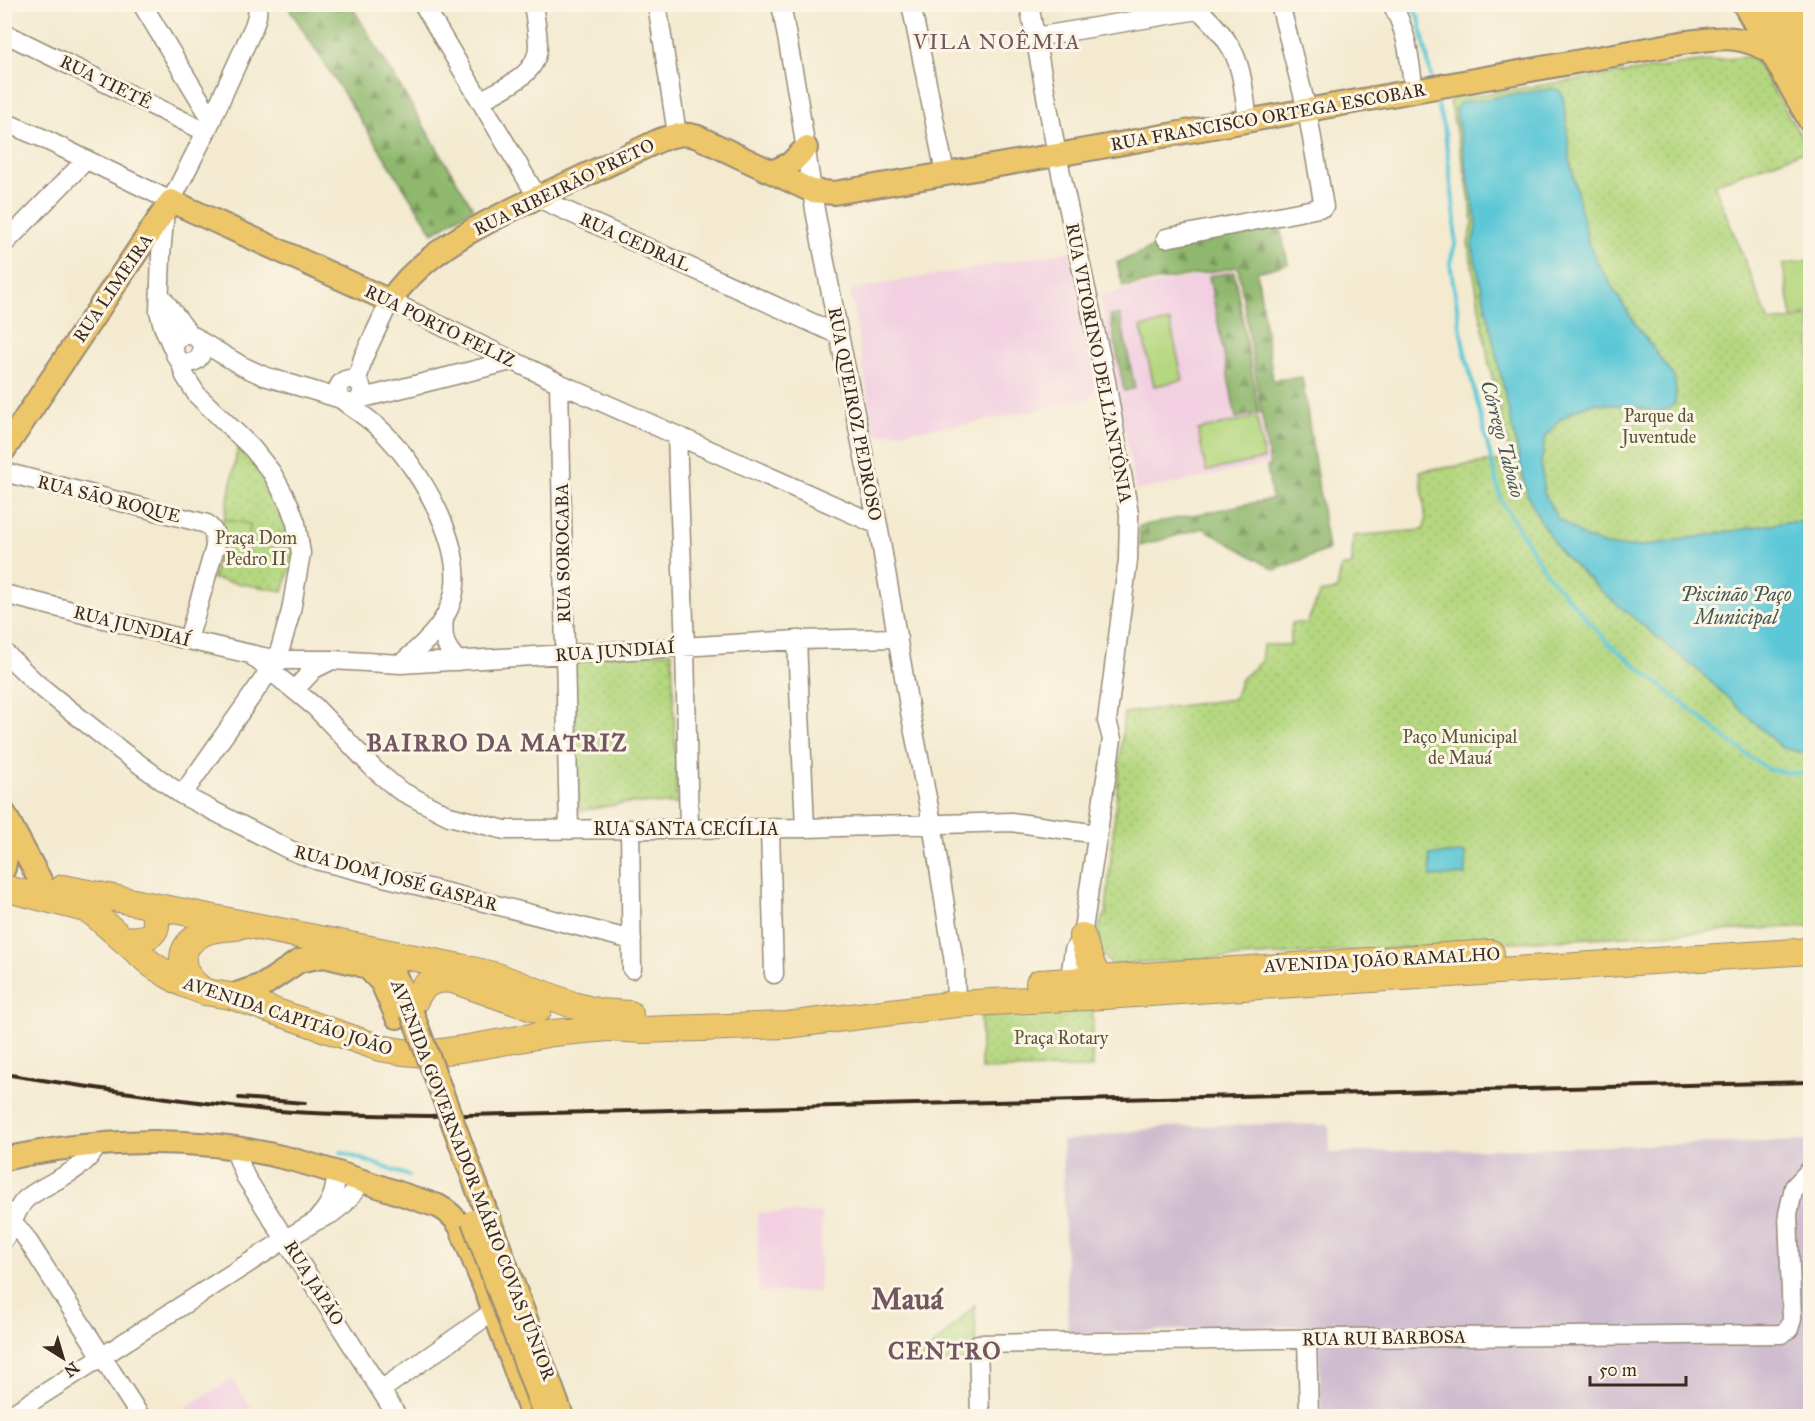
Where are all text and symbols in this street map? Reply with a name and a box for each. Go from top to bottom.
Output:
district label: VILA NOÊMIA [912,29,1081,55]
street label: RUA TIETÊ [56,49,156,114]
street label: RUA FRANCISCO ORTEGA ESCOBAR [1109,78,1429,156]
street label: RUA RIBEIRÃO PRETO [470,134,658,240]
street label: RUA CEDRAL [576,208,694,277]
street label: RUA VITORINO DELL'ANTÔNIA [1061,221,1138,505]
street label: RUA LIMEIRA [68,229,158,347]
street label: RUA PORTO FELIZ [361,280,519,372]
street label: RUA QUEIROZ PEDROSO [823,305,887,523]
water label: Córrego Taboão [1476,378,1530,500]
park label: Parque da Juventude [1620,405,1696,449]
street label: RUA SÃO ROQUE [35,471,183,527]
street label: RUA SOROCABA [551,483,575,623]
park label: Praça Dom Pedro II [215,527,297,570]
water label: Piscinão Paço Municipal [1680,582,1792,630]
street label: RUA JUNDIAÍ [71,599,194,652]
street label: RUA JUNDIAÍ [554,634,676,667]
park label: Paço Municipal de Mauá [1403,726,1518,769]
district label: BAIRRO DA MATRIZ [366,728,628,758]
street label: RUA SANTA CECÍLIA [593,816,779,840]
street label: RUA DOM JOSÉ GASPAR [292,838,502,917]
street label: AVENIDA JOÃO RAMALHO [1262,943,1501,978]
street label: AVENIDA CAPITÃO JOÃO [179,971,395,1061]
street label: AVENIDA GOVERNADOR MÁRIO COVAS JÚNIOR [385,975,562,1385]
park label: Praça Rotary [1014,1027,1109,1049]
street label: RUA JAPÃO [278,1236,349,1330]
district label: Mauá [871,1281,944,1317]
street label: RUA RUI BARBOSA [1302,1326,1466,1350]
north arrow [33,1328,93,1388]
district label: CENTRO [888,1336,1002,1366]
scale bar [1590,1349,1686,1387]
text: N [60,1358,83,1382]
text: 50 m [1599,1359,1637,1381]

